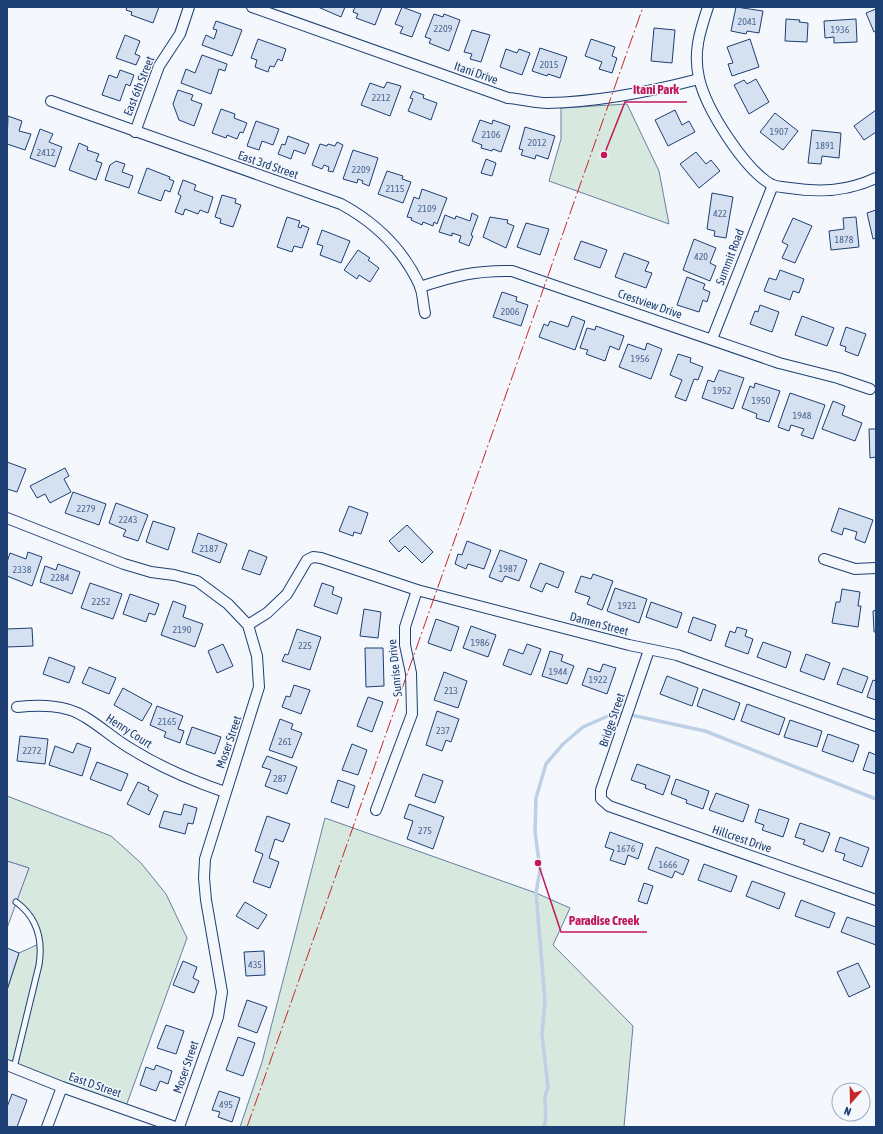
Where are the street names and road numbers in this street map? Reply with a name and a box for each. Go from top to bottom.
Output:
street label: East 6th Street [121,54,157,118]
street label: Itani Drive [452,59,500,87]
street label: East 3rd Street [236,148,301,182]
street label: Summit Road [713,227,747,287]
street label: Crestview Drive [616,286,684,322]
street label: Damen Street [568,609,630,639]
street label: Sunrise Drive [385,639,405,697]
street label: Bridge Street [596,691,628,749]
street label: Henry Court [103,711,155,751]
street label: Moser Street [213,713,245,770]
street label: Hillcrest Drive [710,822,774,856]
street label: Moser Street [170,1038,202,1095]
street label: East D Street [67,1069,124,1101]

